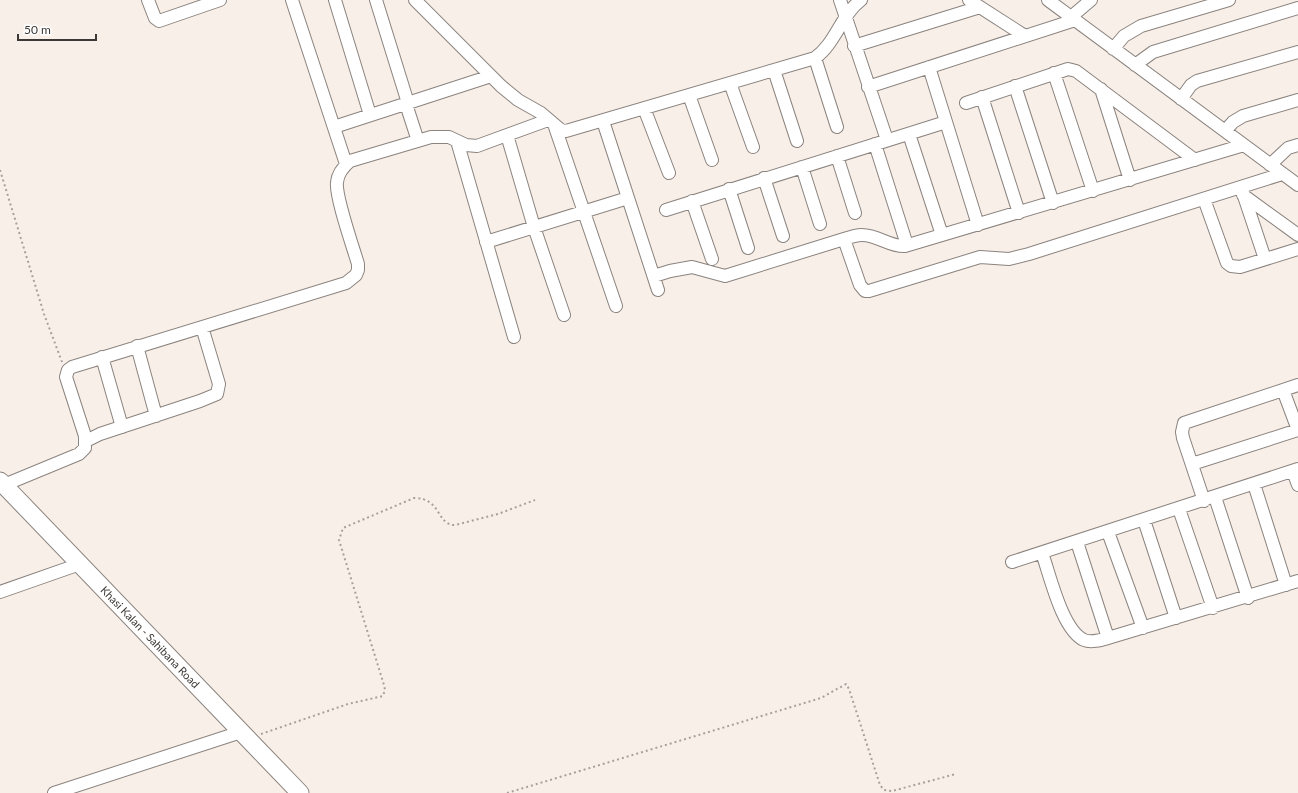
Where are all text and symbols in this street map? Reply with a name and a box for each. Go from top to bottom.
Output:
scale bar [18,16,96,42]
text: 50 m [24,22,51,37]
street label: Khasi Kalan - Sahibana Road [98,583,202,690]

